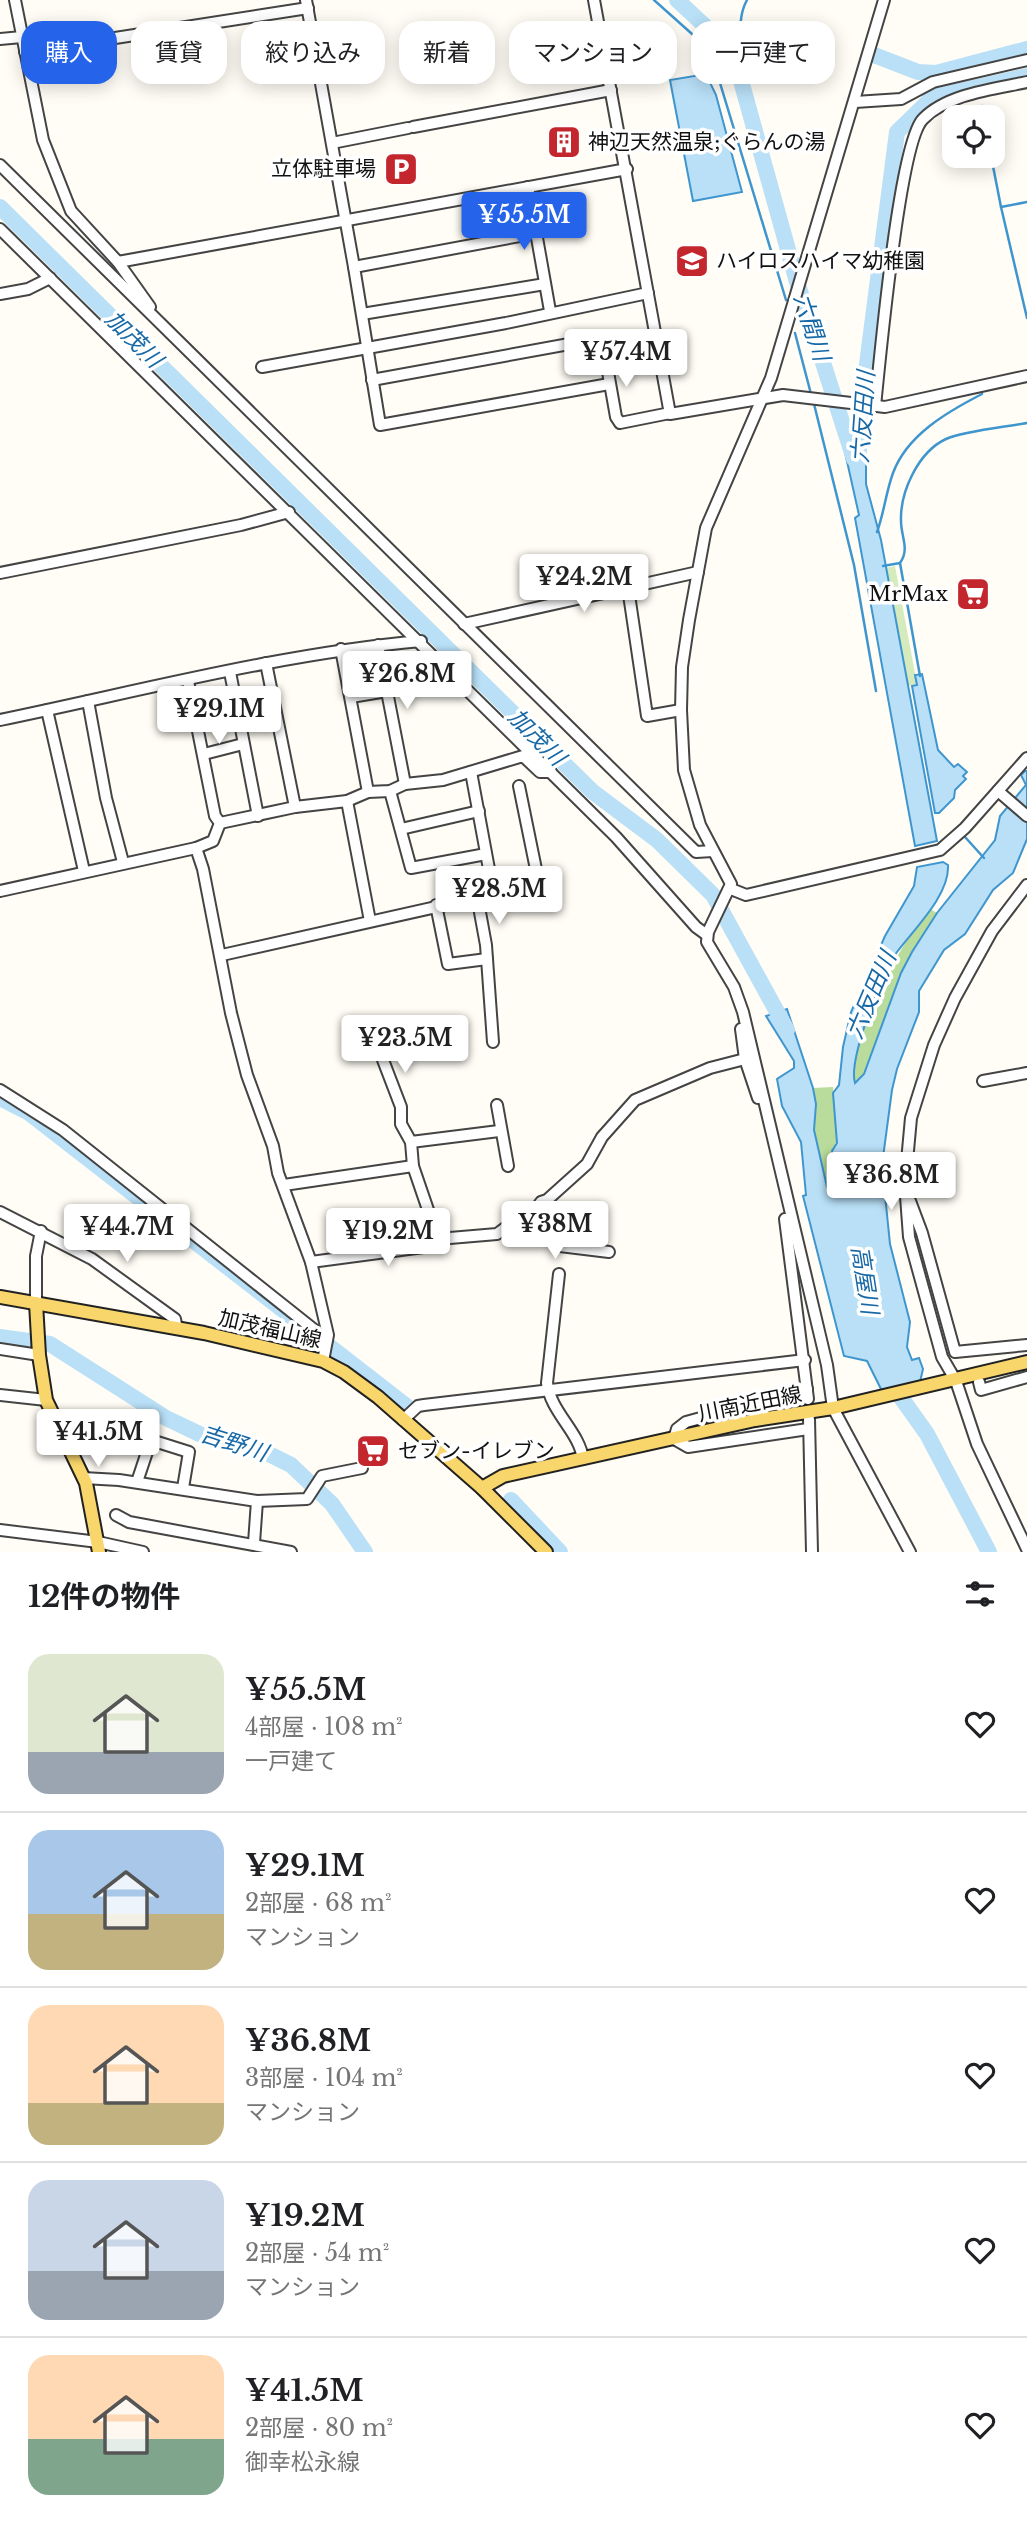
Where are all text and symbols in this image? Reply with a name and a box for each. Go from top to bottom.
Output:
chip: 購入 [21,21,117,84]
chip: 賃貸 [131,21,227,84]
chip: 絞り込み [241,21,385,84]
chip: 新着 [399,21,495,84]
chip: マンション [509,21,677,84]
chip: 一戸建て [691,21,835,84]
map controls [942,105,1005,168]
button: locate [942,105,1005,168]
building icon: 神辺天然温泉;ぐらんの湯 [545,123,583,161]
place label: 神辺天然温泉;ぐらんの湯 [588,129,826,155]
parking icon: 立体駐車場 [382,150,420,188]
place label: 立体駐車場 [271,156,376,182]
pin: ¥55.5M [467,192,581,252]
text: ¥55.5M [478,201,570,229]
school or university icon: ハイロスハイマ幼稚園 [673,242,711,280]
place label: ハイロスハイマ幼稚園 [716,248,925,274]
water label: 六間川 [788,290,837,367]
water label: 加茂川 [100,305,170,375]
pin: ¥57.4M [569,330,683,389]
text: ¥57.4M [580,338,672,366]
water label: 六反田川 [846,367,880,464]
pin: ¥24.2M [527,554,641,614]
text: ¥24.2M [535,563,633,591]
supermarket icon: MrMax [954,575,992,613]
place label: MrMax [868,581,948,607]
pin: ¥26.8M [350,652,464,711]
text: ¥26.8M [359,660,455,688]
pin: ¥29.1M [162,686,276,746]
text: ¥29.1M [173,695,265,723]
water label: 加茂川 [503,703,573,773]
pin: ¥28.5M [442,866,556,926]
text: ¥28.5M [451,875,547,903]
water label: 六反田川 [840,944,903,1043]
pin: ¥23.5M [348,1016,462,1075]
text: ¥23.5M [357,1024,453,1052]
pin: ¥36.8M [834,1152,948,1212]
text: ¥36.8M [843,1161,939,1189]
pin: ¥38M [514,1202,596,1261]
pin: ¥44.7M [70,1204,184,1264]
pin: ¥19.2M [331,1208,445,1268]
text: ¥38M [517,1210,593,1238]
text: ¥44.7M [80,1213,174,1241]
text: ¥19.2M [342,1217,434,1245]
water label: 高屋川 [846,1244,885,1319]
street label: 加茂福山線 [216,1305,324,1353]
street label: 川南近田線 [696,1381,804,1427]
pin: ¥41.5M [41,1410,155,1469]
text: ¥41.5M [53,1418,143,1446]
water label: 吉野川 [197,1419,274,1468]
supermarket icon: セブン-イレブン [354,1432,392,1470]
place label: セブン-イレブン [398,1438,555,1464]
icon: filters [961,1575,999,1613]
text: 12件の物件 [28,1578,181,1615]
text: ¥55.5M [245,1671,366,1708]
icon: home [84,1682,168,1766]
icon: heart [961,1705,999,1743]
text: 4部屋 · 108 m² [245,1713,403,1741]
text: 一戸建て [245,1747,337,1775]
text: ¥29.1M [245,1847,365,1884]
icon: home [84,1858,168,1942]
icon: heart [961,1881,999,1919]
text: 2部屋 · 68 m² [245,1889,392,1917]
text: マンション [245,1923,360,1951]
text: ¥36.8M [245,2022,371,2059]
icon: home [84,2033,168,2117]
icon: heart [961,2056,999,2094]
text: 3部屋 · 104 m² [245,2064,403,2092]
text: マンション [245,2098,360,2126]
text: ¥19.2M [245,2197,365,2234]
icon: home [84,2208,168,2292]
icon: heart [961,2231,999,2269]
text: 2部屋 · 54 m² [245,2239,389,2267]
text: マンション [245,2273,360,2301]
text: ¥41.5M [245,2372,364,2409]
icon: home [84,2383,168,2467]
icon: heart [961,2406,999,2444]
text: 2部屋 · 80 m² [245,2414,393,2442]
text: 御幸松永線 [245,2448,360,2476]

